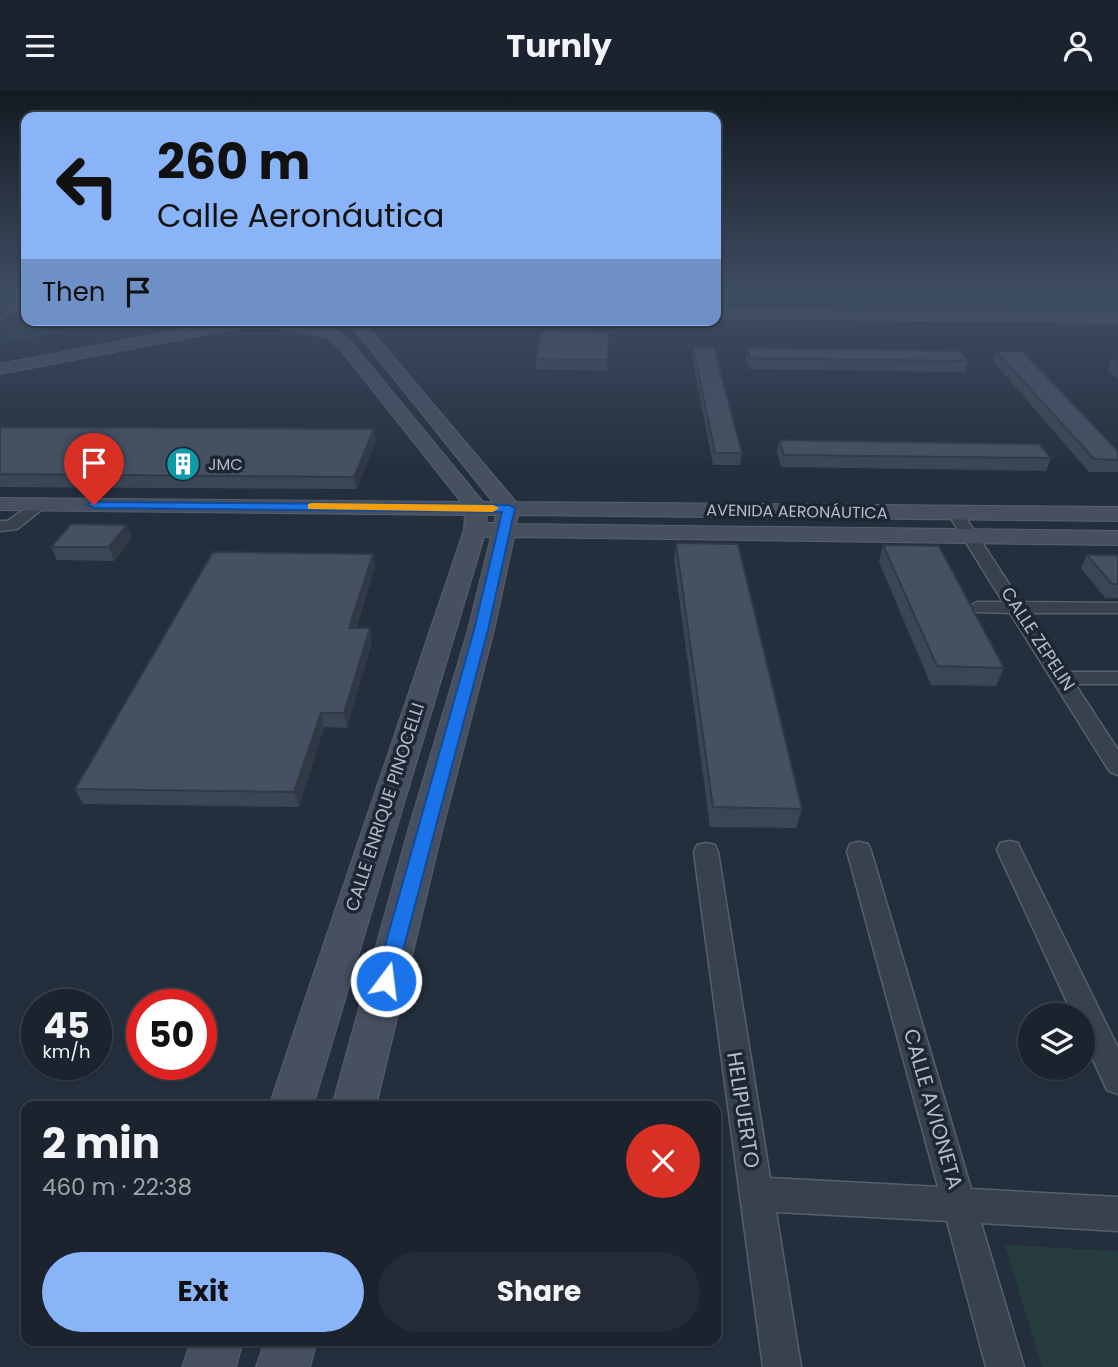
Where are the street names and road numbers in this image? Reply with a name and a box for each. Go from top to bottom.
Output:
street label: AVENIDA AERONÁUTICA [706,498,888,525]
street label: CALLE ZEPELIN [996,582,1081,695]
street label: CALLE ENRIQUE PINOCELLI [339,699,430,914]
street label: CALLE AVIONETA [897,1025,970,1193]
street label: HELIPUERTO [720,1050,767,1170]

